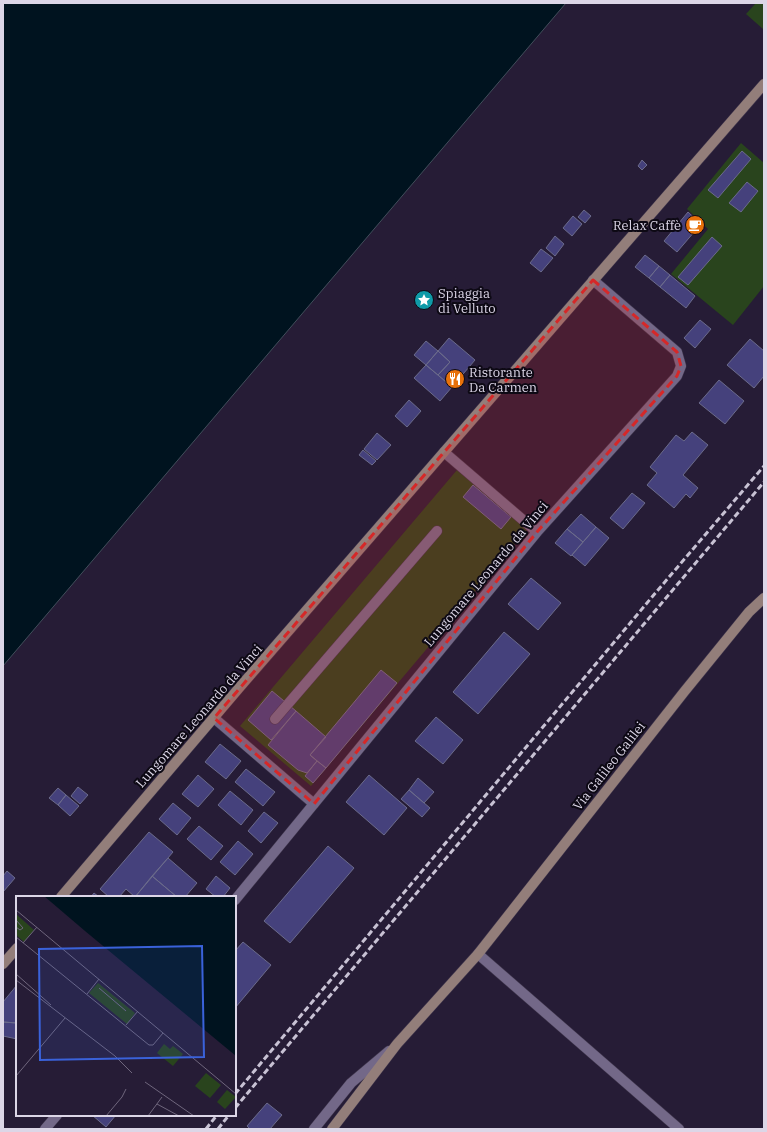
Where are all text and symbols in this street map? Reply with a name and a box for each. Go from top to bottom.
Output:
cafe icon: Relax Caffè [684,214,706,236]
place label: Relax Caffè [613,217,681,234]
place label: Spiaggia di Velluto [438,285,496,317]
place icon: Spiaggia di Velluto [413,289,435,311]
place label: Ristorante Da Carmen [469,364,537,396]
restaurant icon: Ristorante Da Carmen [444,368,466,390]
street label: Lungomare Leonardo da Vinci [420,498,552,650]
street label: Lungomare Leonardo da Vinci [132,641,266,791]
street label: Via Galileo Galilei [569,718,649,814]
inset map [16,896,236,1116]

